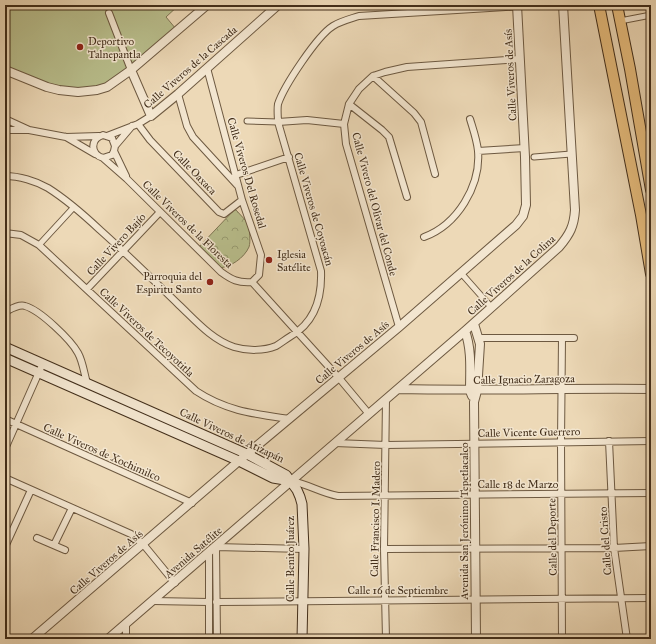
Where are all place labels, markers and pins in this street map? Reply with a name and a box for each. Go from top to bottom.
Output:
place label: Deportivo Talnepantla [88,35,141,61]
marker: Deportivo Talnepantla [75,42,85,52]
place label: Iglesia Satélite [277,248,311,274]
marker: Iglesia Satélite [264,255,274,265]
place label: Parroquia del Espiritu Santo [136,270,202,296]
marker: Parroquia del Espiritu Santo [205,277,215,287]

